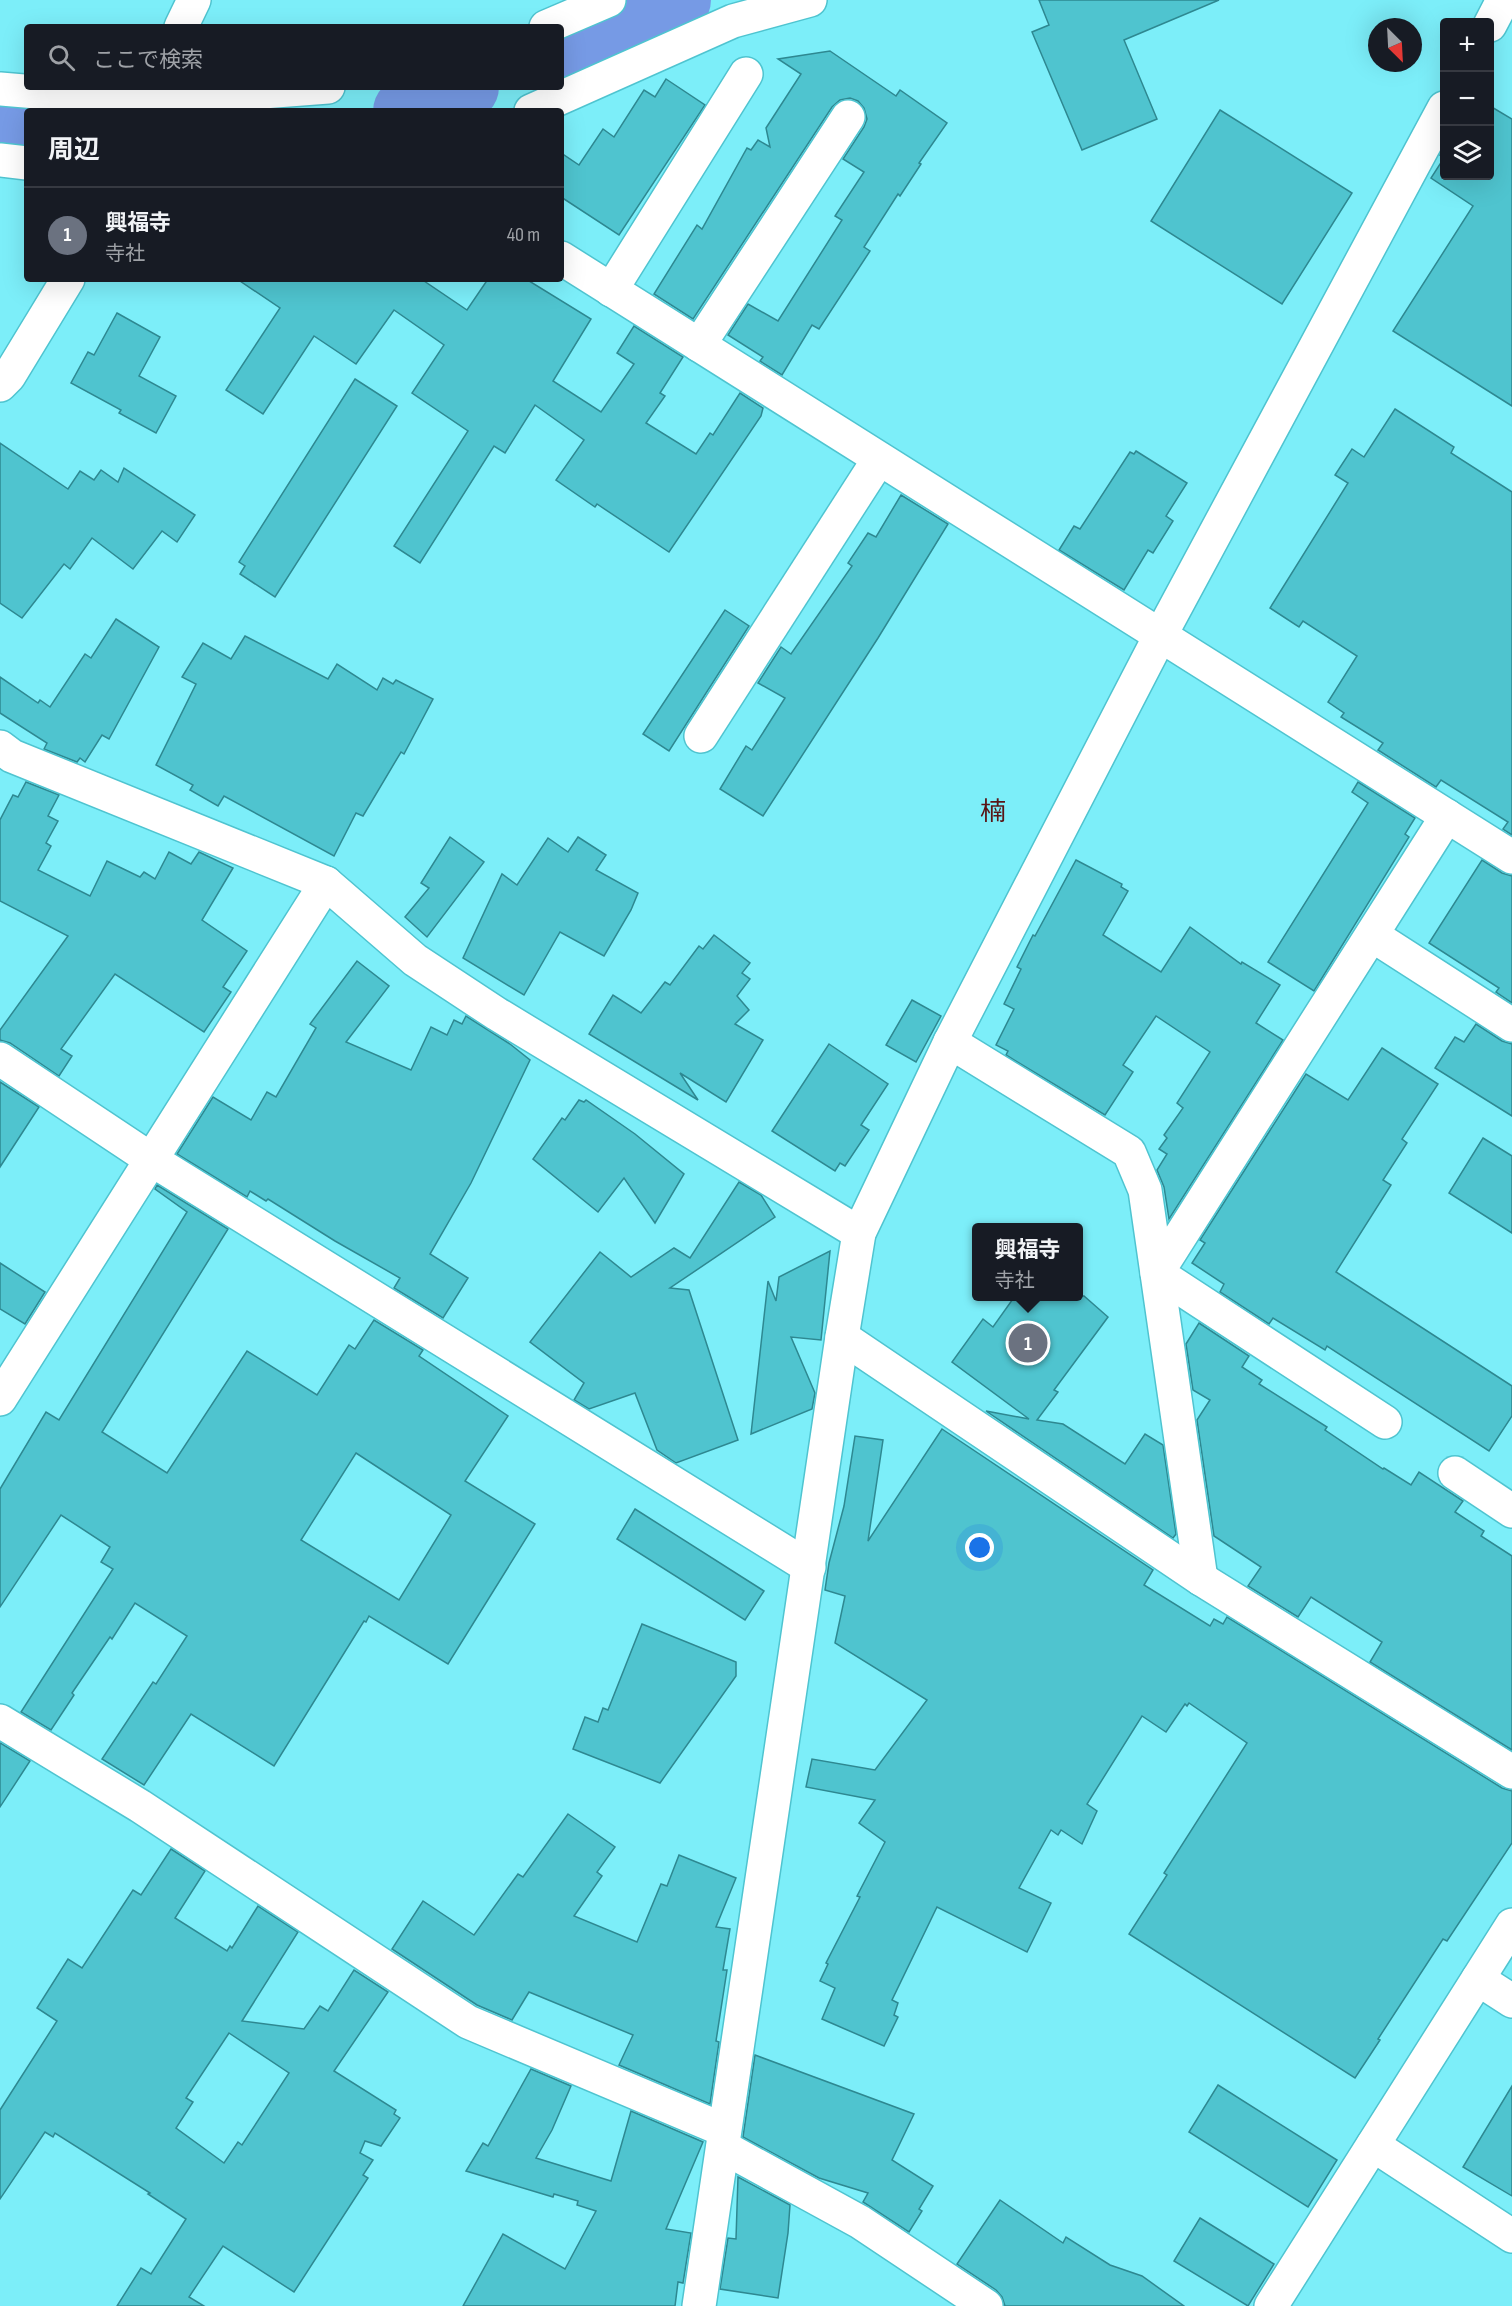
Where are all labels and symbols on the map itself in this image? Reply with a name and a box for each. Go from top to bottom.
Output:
north arrow [1368,18,1422,72]
district label: 楠 [980,797,1006,828]
pin: 1 [1008,1320,1048,1366]
your location [965,1533,994,1562]

